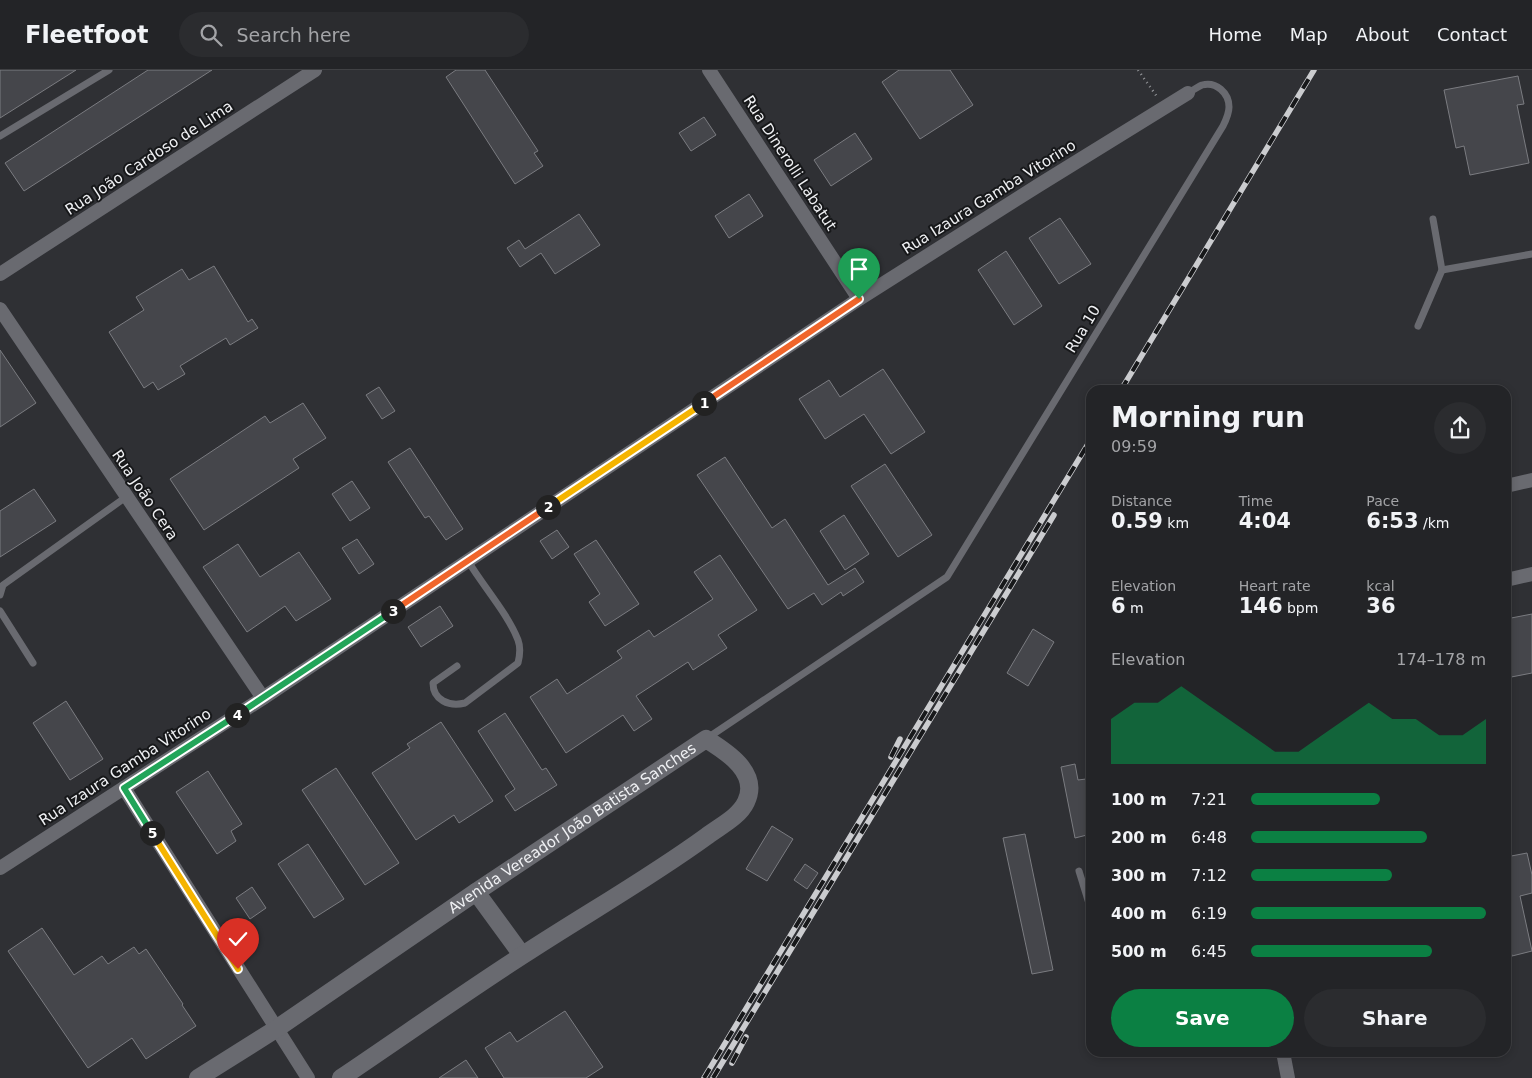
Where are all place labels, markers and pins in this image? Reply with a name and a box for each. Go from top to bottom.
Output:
pin [838,248,880,299]
pin: 1 [692,390,716,416]
pin: 2 [536,494,560,520]
pin: 3 [380,598,406,624]
pin: 4 [224,702,250,728]
pin: 5 [140,820,164,846]
pin [217,918,259,969]

